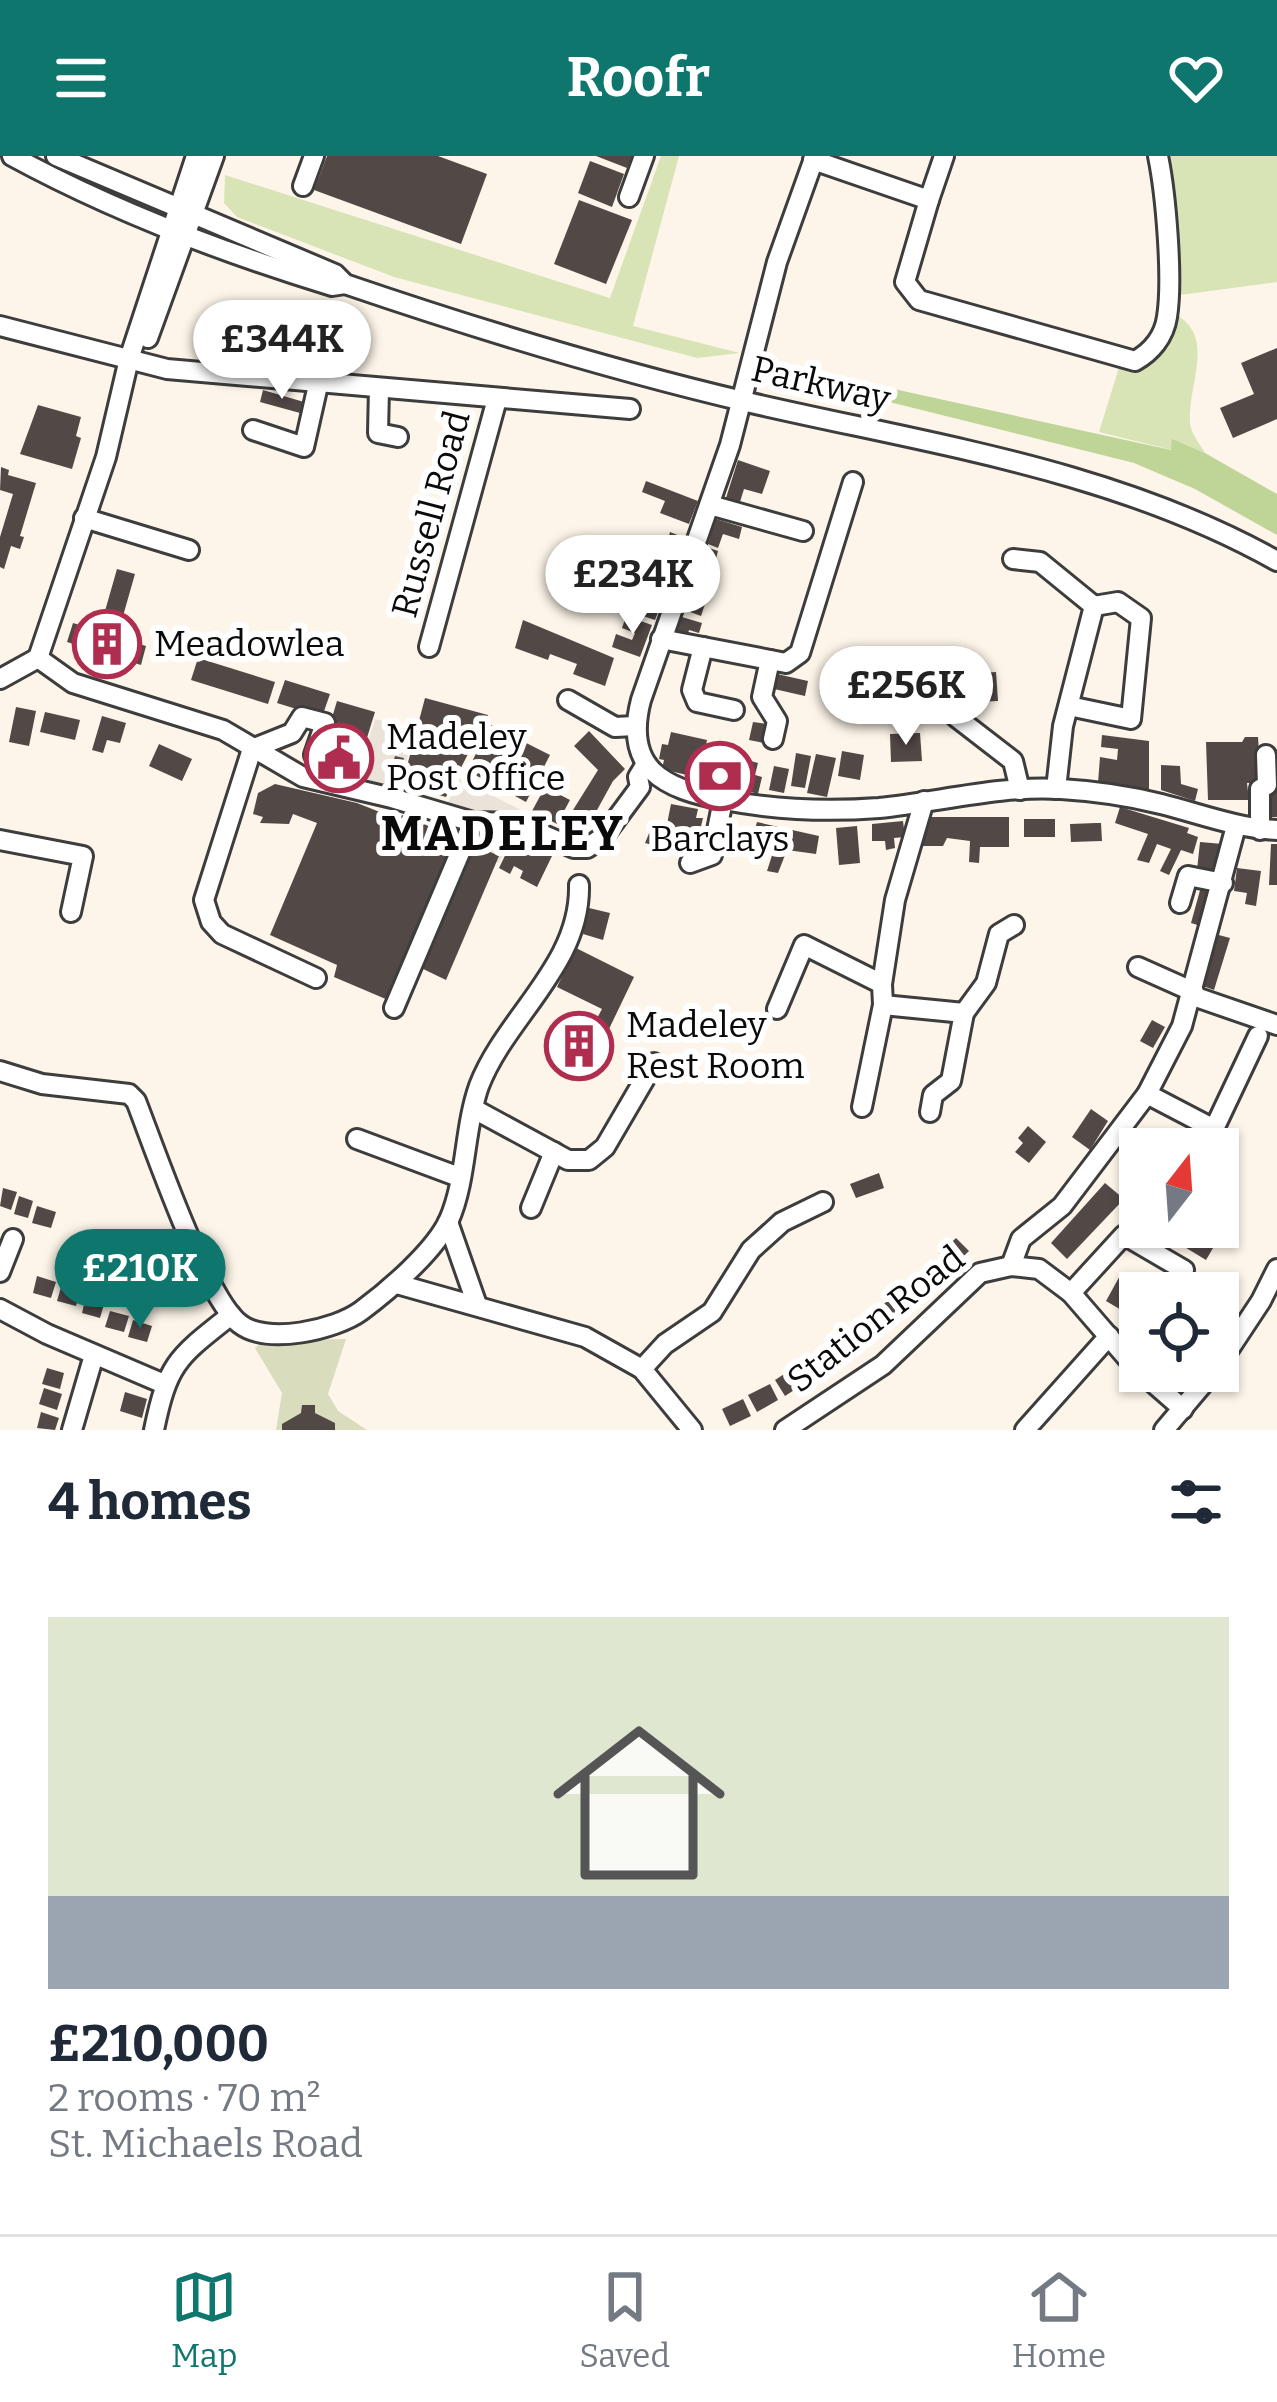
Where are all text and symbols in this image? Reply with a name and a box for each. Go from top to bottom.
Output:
icon: menu [48,45,114,111]
icon: heart [1163,45,1229,111]
text: Roofr [567,46,710,110]
pin: £344K [198,300,366,402]
text: £344K [220,316,344,362]
street label: Parkway [747,347,896,422]
street label: Russell Road [382,406,480,622]
pin: £234K [549,535,717,637]
text: £234K [572,551,694,597]
building icon: Meadowlea [72,609,142,679]
place label: Meadowlea [154,622,345,666]
pin: £256K [822,646,990,748]
text: £256K [846,662,966,708]
place label: Madeley Post Office [386,715,565,800]
public building icon: Madeley Post Office [304,723,374,793]
bank icon: Barclays [685,741,755,811]
district label: MADELEY [380,805,626,863]
place label: Barclays [651,817,789,861]
place label: Madeley Rest Room [626,1003,805,1088]
building icon: Madeley Rest Room [544,1011,614,1081]
north arrow [1119,1128,1239,1248]
map controls [1119,1128,1239,1392]
pin: £210K [56,1229,224,1331]
street label: Station Road [779,1236,973,1402]
text: £210K [82,1245,198,1291]
button: locate [1119,1272,1239,1392]
icon: filters [1163,1469,1229,1535]
text: 4 homes [48,1471,252,1533]
icon: home [531,1695,747,1911]
text: £210,000 [48,2013,269,2075]
text: 2 rooms · 70 m² [48,2075,321,2121]
text: St. Michaels Road [48,2121,363,2167]
tab: Map [171,2264,238,2376]
tab: Saved [579,2264,670,2376]
tab: Home [1012,2264,1106,2376]

